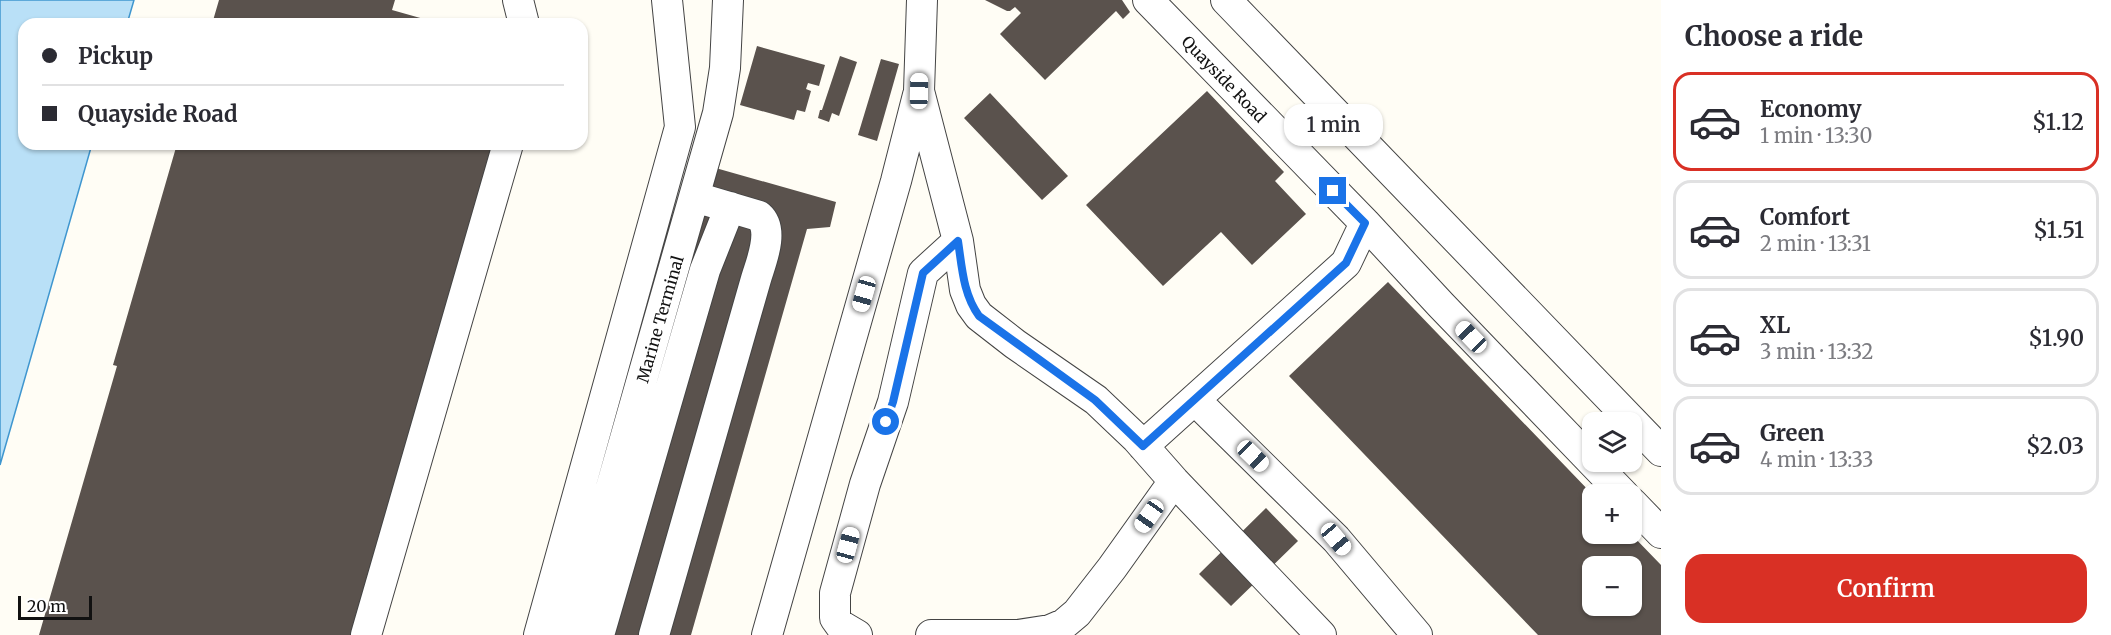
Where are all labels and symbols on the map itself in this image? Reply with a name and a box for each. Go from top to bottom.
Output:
street label: Quayside Road [1178,31,1271,127]
car [910,73,928,109]
callout: 1 min [1284,104,1382,146]
route end [1319,177,1346,204]
street label: Marine Terminal [632,253,688,385]
car [850,274,878,314]
car [1452,318,1490,356]
route start [872,408,899,435]
car [1234,437,1272,475]
car [1131,496,1167,536]
car [1318,519,1354,559]
car [835,525,861,565]
scale bar [18,593,92,620]

